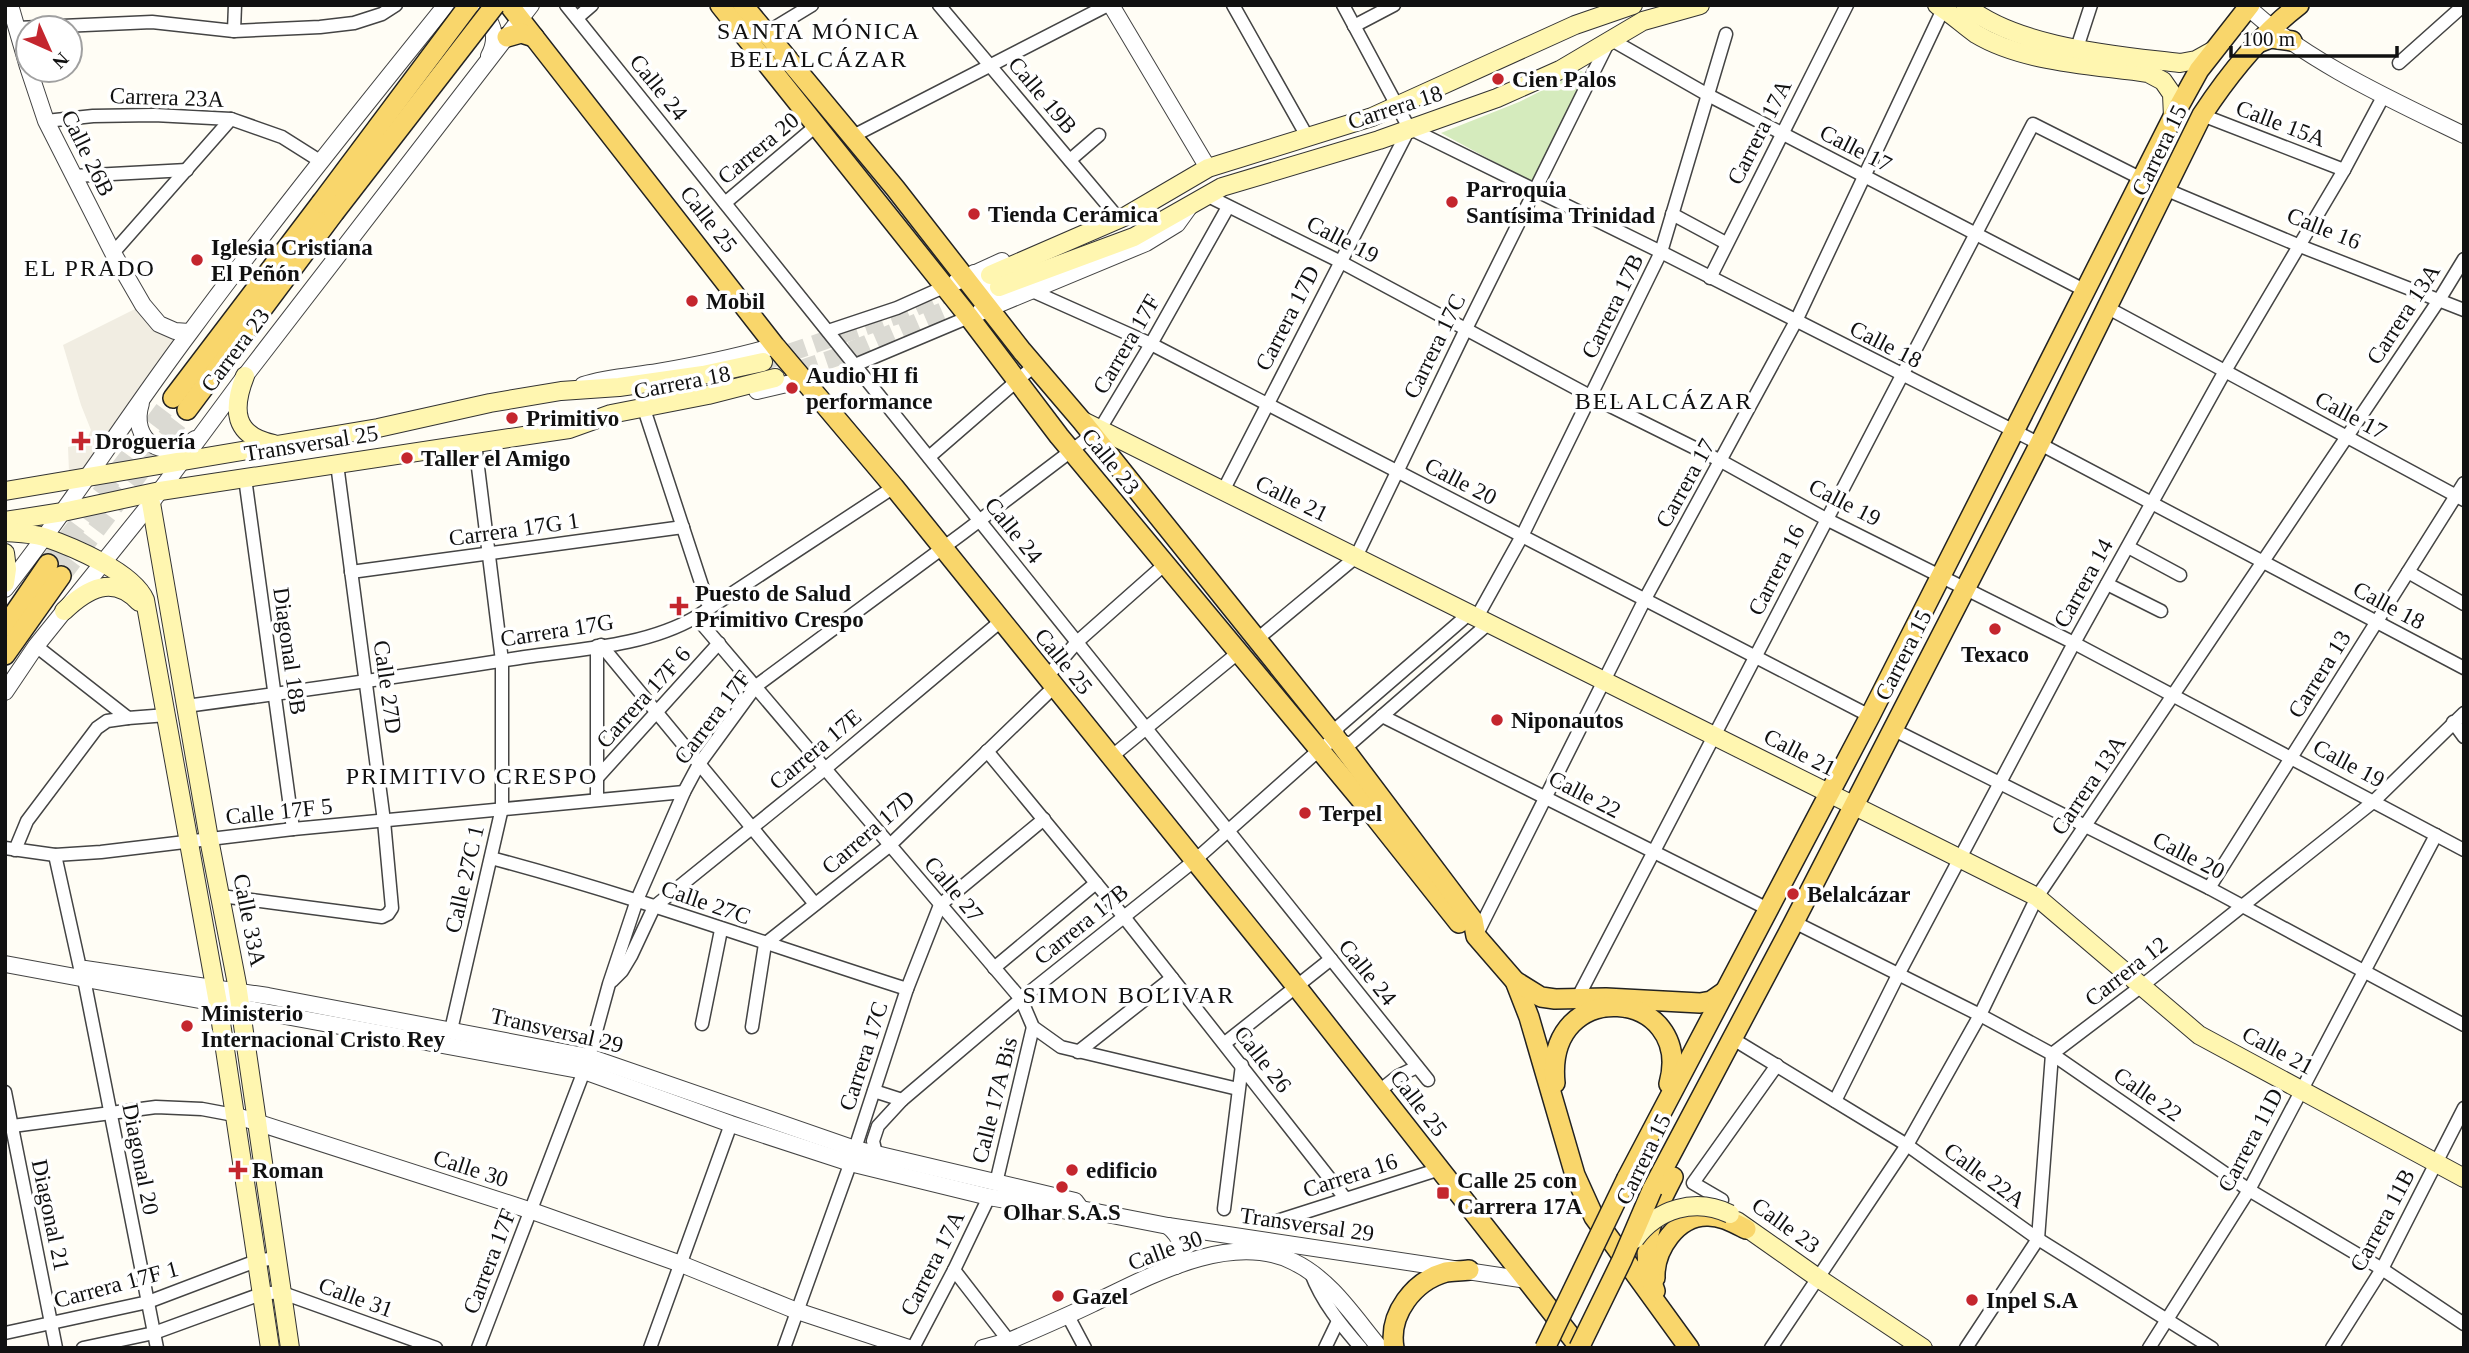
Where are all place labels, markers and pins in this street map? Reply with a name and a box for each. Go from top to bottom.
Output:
place label: Cien Palos [1512,67,1616,92]
marker: Cien Palos [1490,71,1506,87]
place label: Parroquia Santísima Trinidad [1466,177,1655,228]
marker: Parroquia Santísima Trinidad [1444,194,1460,210]
place label: Tienda Cerámica [988,202,1159,227]
marker: Tienda Cerámica [966,206,982,222]
place label: Iglesia Cristiana El Peñón [211,235,373,286]
marker: Iglesia Cristiana El Peñón [189,252,205,268]
place label: Mobil [706,289,765,314]
marker: Mobil [684,293,700,309]
place label: Audio HI fi performance [806,363,932,414]
marker: Audio HI fi performance [784,380,800,396]
place label: Primitivo [526,406,619,431]
marker: Primitivo [504,410,520,426]
place label: Droguería [95,429,196,454]
marker: Droguería [73,433,89,449]
place label: Taller el Amigo [421,446,571,471]
marker: Taller el Amigo [399,450,415,466]
place label: Puesto de Salud Primitivo Crespo [695,581,864,632]
marker: Puesto de Salud Primitivo Crespo [669,596,689,616]
marker: Texaco [1987,621,2003,637]
place label: Texaco [1961,642,2029,667]
place label: Niponautos [1511,708,1624,733]
marker: Niponautos [1489,712,1505,728]
place label: Terpel [1319,801,1382,826]
marker: Terpel [1297,805,1313,821]
place label: Belalcázar [1807,882,1910,907]
marker: Belalcázar [1785,886,1801,902]
place label: Ministerio Internacional Cristo Rey [201,1001,446,1052]
marker: Ministerio Internacional Cristo Rey [179,1018,195,1034]
place label: Roman [252,1158,324,1183]
place label: edificio [1086,1158,1158,1183]
marker: Roman [230,1162,246,1178]
marker: edificio [1064,1162,1080,1178]
place label: Calle 25 con Carrera 17A [1457,1168,1583,1219]
marker: Olhar S.A.S [1054,1179,1070,1195]
marker: Calle 25 con Carrera 17A [1435,1185,1451,1201]
place label: Olhar S.A.S [1003,1200,1121,1225]
place label: Gazel [1072,1284,1128,1309]
marker: Gazel [1050,1288,1066,1304]
place label: Inpel S.A [1986,1288,2078,1313]
marker: Inpel S.A [1964,1292,1980,1308]

